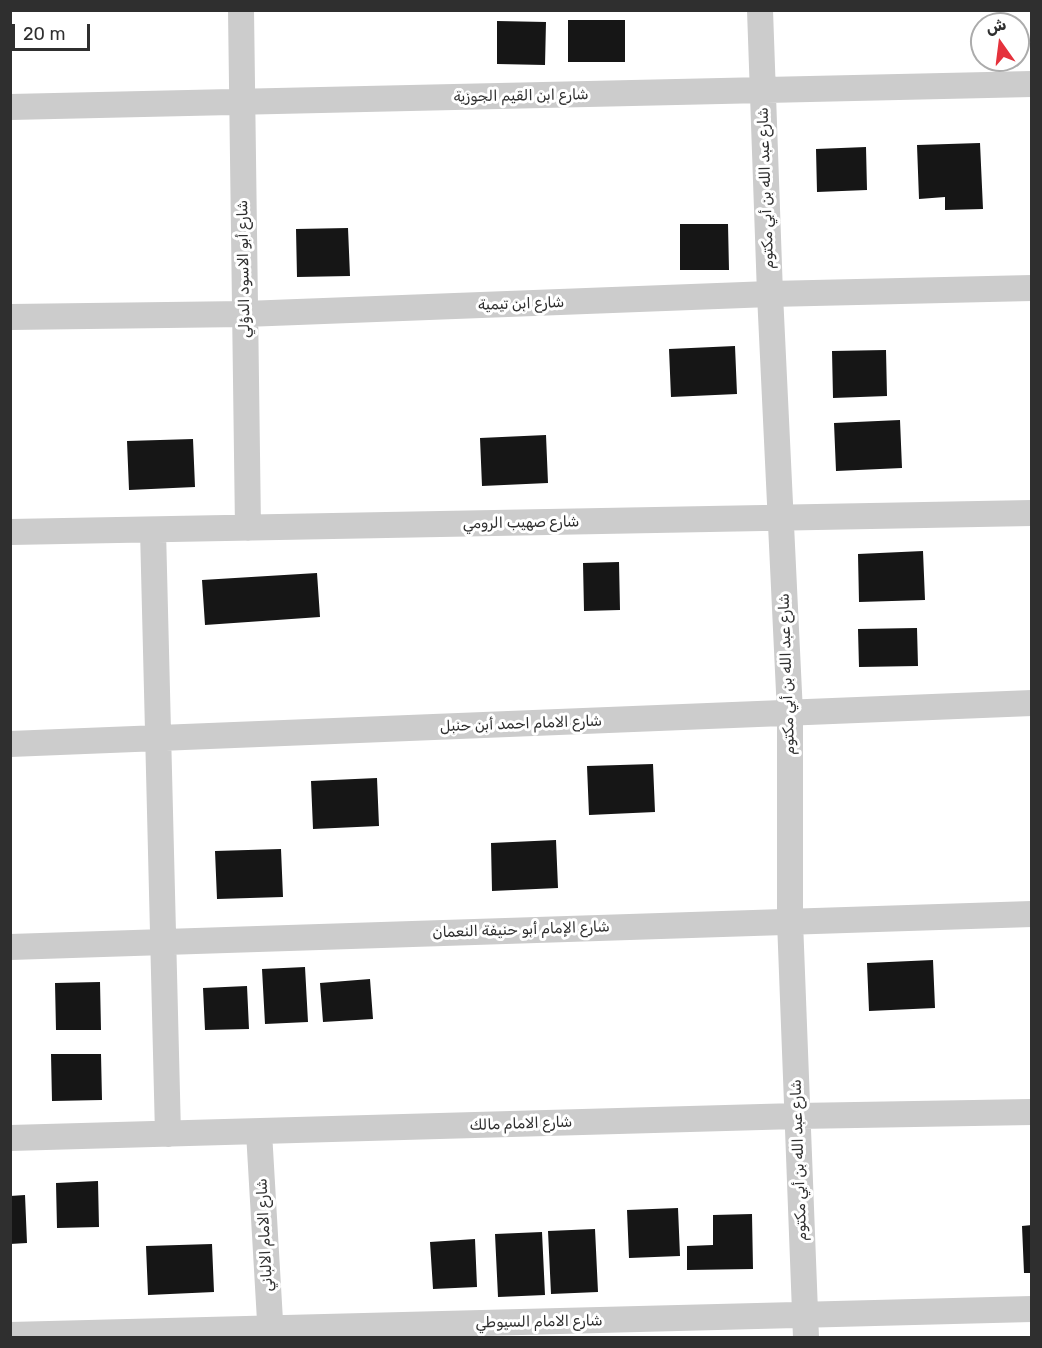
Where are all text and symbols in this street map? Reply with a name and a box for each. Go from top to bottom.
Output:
scale bar [15,12,93,50]
north arrow [970,12,1030,72]
text: ش [984,14,1008,38]
text: 20 m [23,23,65,45]
street label: شارع ابن القيم الجوزية [453,86,589,106]
street label: شارع عبد الله بن أبي مكتوم [754,107,778,269]
street label: شارع أبو الاسود الدؤلي [234,200,254,338]
street label: شارع ابن تيمية [477,293,565,315]
street label: شارع صهيب الرومي [462,513,580,533]
street label: شارع عبد الله بن أبي مكتوم [775,593,799,755]
street label: شارع الامام احمد أبن حنبل [440,712,602,736]
street label: شارع الإمام أبو حنيفة النعمان [432,918,610,942]
street label: شارع عبد الله بن أبي مكتوم [787,1079,811,1241]
street label: شارع الامام مالك [469,1113,573,1135]
street label: شارع الامام الالباني [253,1178,277,1292]
street label: شارع الامام السيوطي [475,1312,603,1332]

